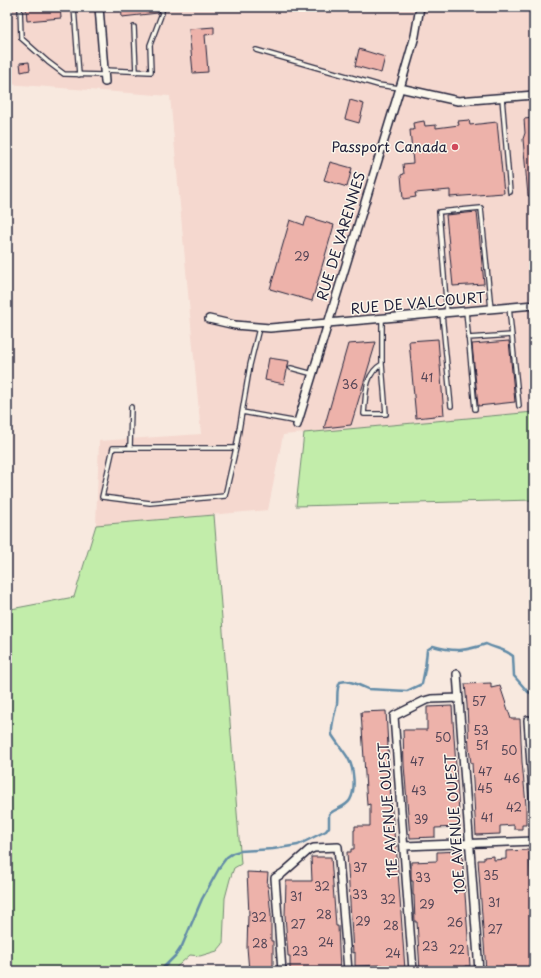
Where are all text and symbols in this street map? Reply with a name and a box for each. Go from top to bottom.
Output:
place label: Passport Canada [331,136,448,157]
marker: Passport Canada [450,142,460,152]
street label: RUE DE VARENNES [311,169,370,303]
house number: 29 [294,247,310,265]
street label: RUE DE VALCOURT [349,286,487,319]
house number: 41 [421,368,433,386]
house number: 36 [342,375,358,393]
house number: 57 [472,692,486,710]
house number: 53 [473,721,489,739]
house number: 50 [435,728,451,746]
house number: 51 [476,736,488,754]
street label: 11E AVENUE OUEST [372,741,403,879]
house number: 50 [501,741,517,759]
house number: 47 [410,752,425,770]
street label: 10E AVENUE OUEST [439,753,470,895]
house number: 47 [478,762,493,780]
house number: 46 [504,769,520,787]
house number: 45 [477,779,493,797]
house number: 43 [411,781,427,799]
house number: 42 [506,798,522,816]
house number: 41 [481,808,493,826]
house number: 39 [414,810,428,828]
house number: 37 [353,858,368,876]
house number: 35 [483,866,499,884]
house number: 33 [415,868,431,886]
house number: 32 [314,877,330,895]
house number: 33 [352,885,368,903]
house number: 31 [290,887,302,905]
house number: 32 [380,890,396,908]
house number: 31 [488,893,500,911]
house number: 29 [419,895,435,913]
house number: 28 [316,905,332,923]
house number: 32 [251,908,267,926]
house number: 29 [355,912,371,930]
house number: 26 [447,913,463,931]
house number: 27 [291,915,306,933]
house number: 28 [383,916,399,934]
house number: 27 [488,920,503,938]
house number: 24 [318,933,334,951]
house number: 28 [252,934,268,952]
house number: 23 [422,937,438,955]
house number: 22 [449,940,465,958]
house number: 23 [292,942,308,960]
house number: 24 [385,944,401,962]

